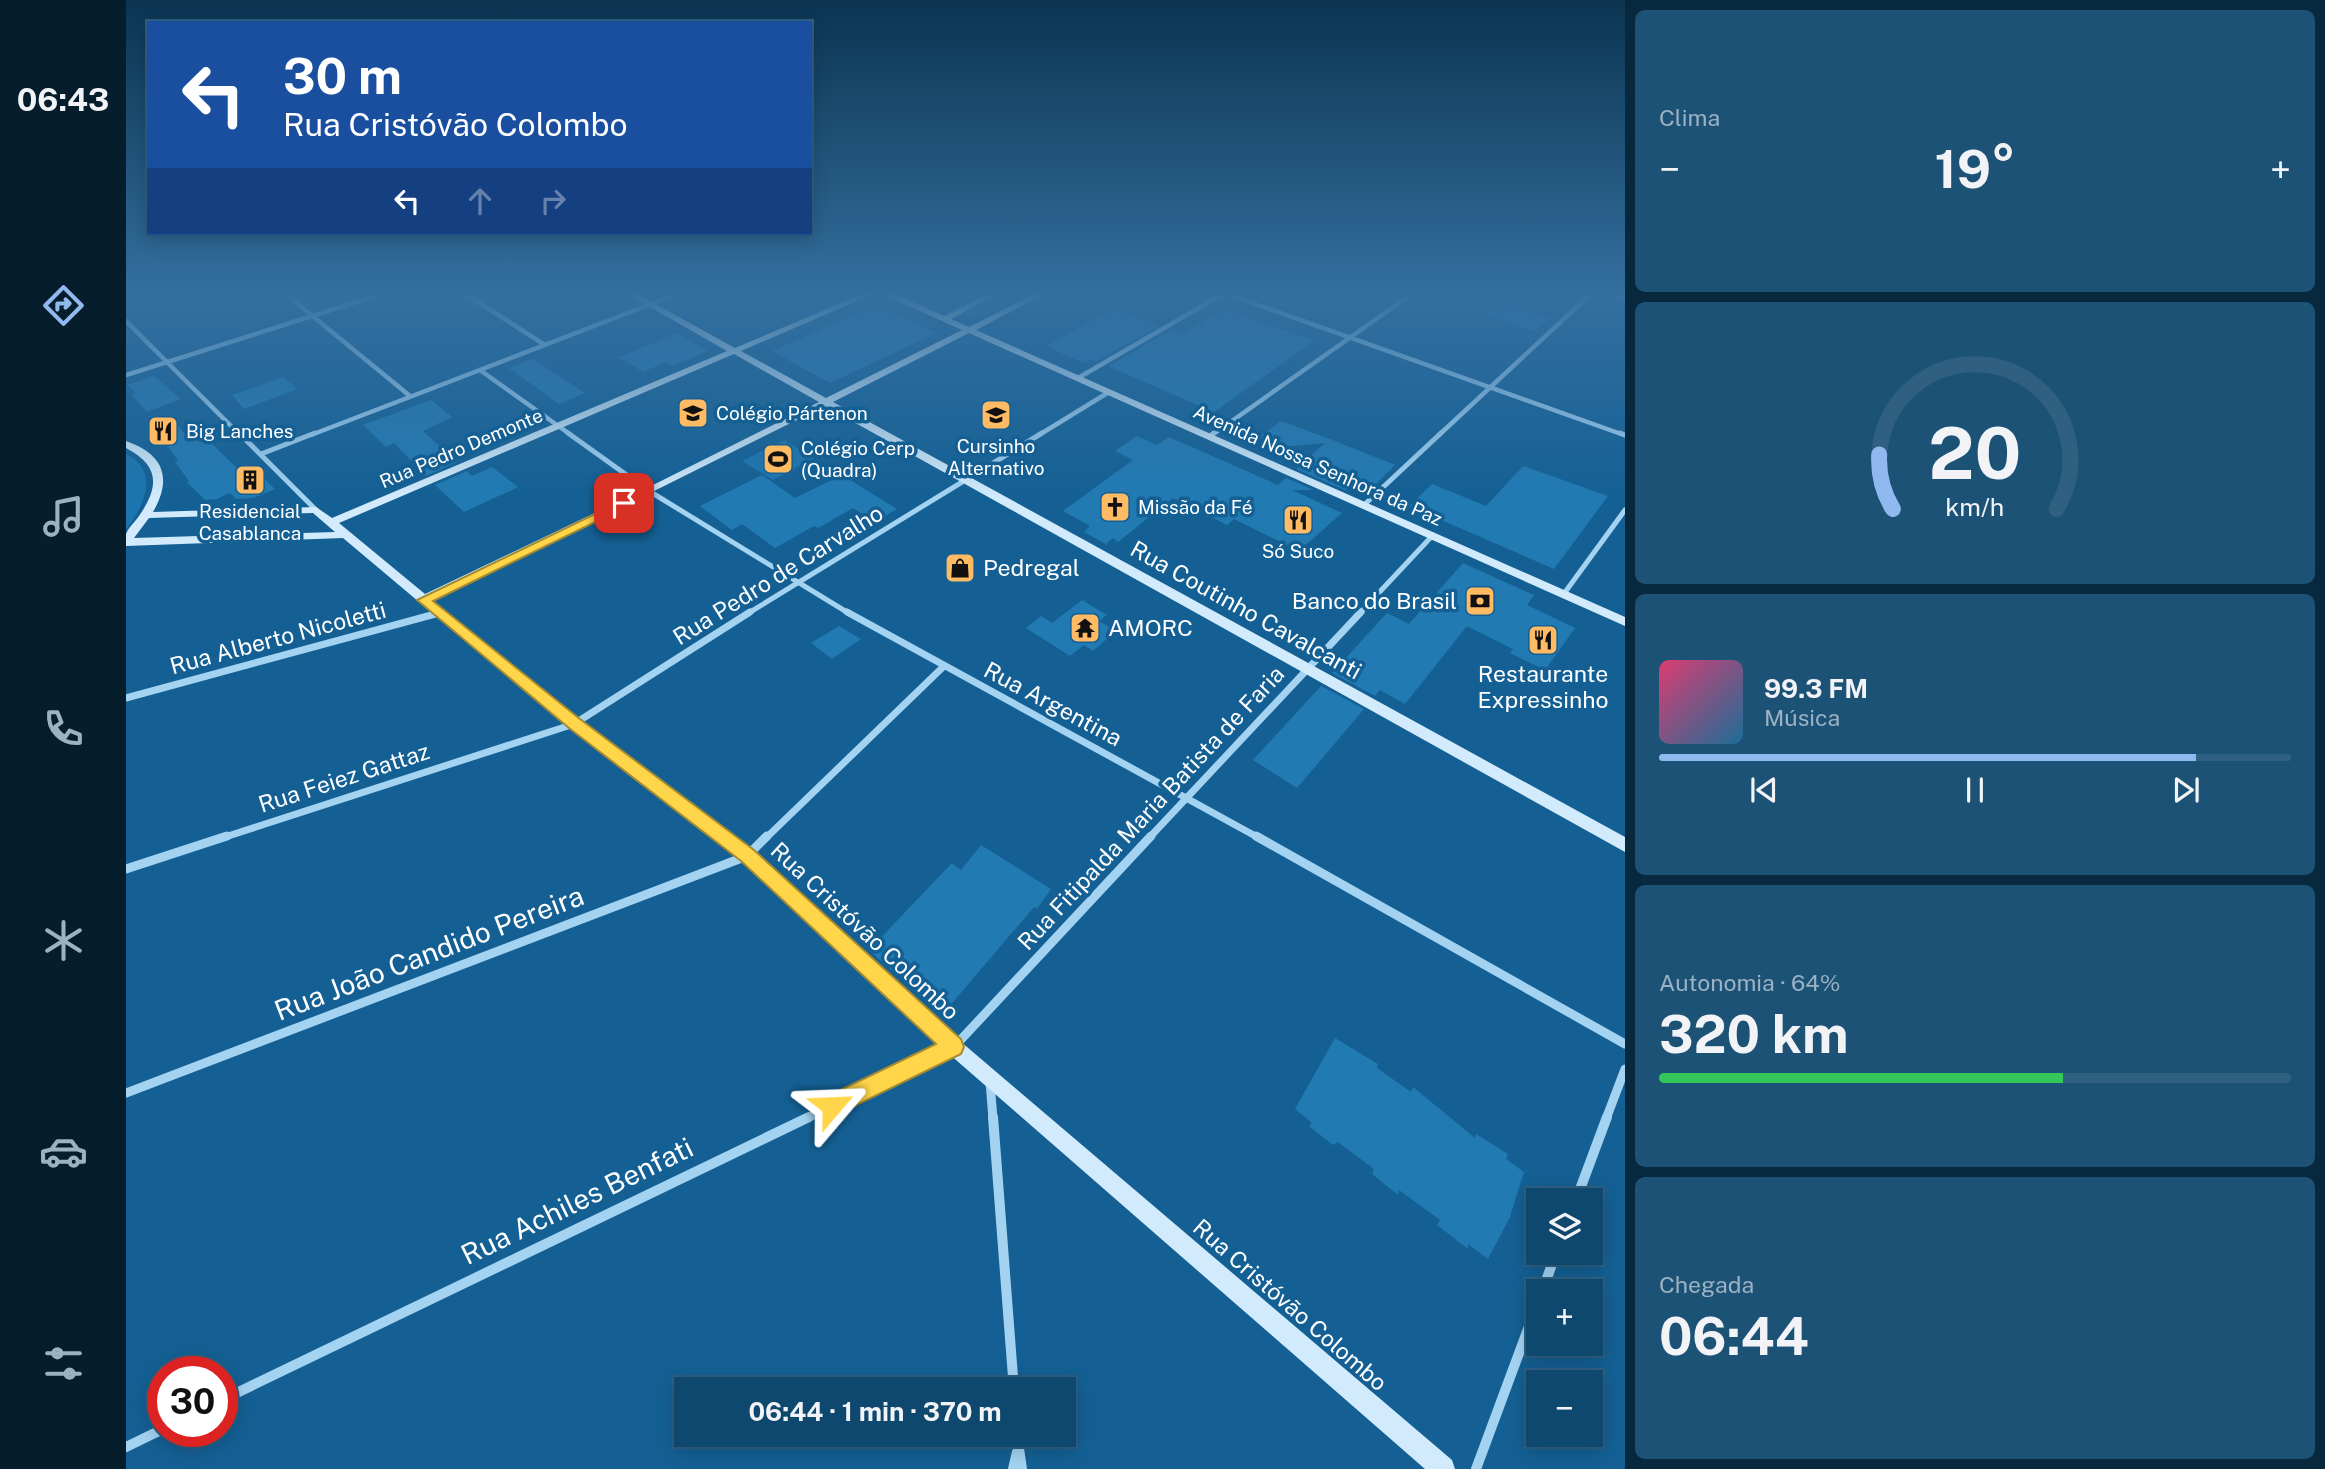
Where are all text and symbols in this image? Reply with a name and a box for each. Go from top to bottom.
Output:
text: 30 m [283,47,402,105]
icon: left [168,49,259,140]
text: 06:43 [17,81,109,118]
text: Clima [1659,104,1720,131]
text: Rua Cristóvão Colombo [283,106,628,143]
text: 19° [1934,139,2016,200]
text: − [1659,147,1680,192]
text: + [2270,147,2291,192]
icon: left [388,182,426,220]
icon: ahead [461,182,499,220]
icon: right [534,182,572,220]
icon: directions [39,281,88,330]
school or university icon: Colégio Pártenon [676,396,710,430]
school or university icon: Cursinho Alternativo [979,398,1013,432]
street label: Avenida Nossa Senhora da Paz [1190,400,1446,530]
place label: Colégio Pártenon [716,402,868,424]
street label: Rua Pedro Demonte [376,404,546,492]
text: 20 [1928,410,2022,495]
restaurant icon: Big Lanches [146,414,180,448]
place label: Big Lanches [186,420,293,442]
place label: Cursinho Alternativo [947,435,1045,479]
place label: Colégio Cerp (Quadra) [801,437,915,481]
sports icon: Colégio Cerp (Quadra) [761,442,795,476]
building icon: Residencial Casablanca [233,463,267,497]
pin [594,473,654,533]
icon: arrive [605,484,643,522]
church icon: Missão da Fé [1098,490,1132,524]
text: km/h [1946,491,2004,521]
icon: music [39,492,88,541]
place label: Missão da Fé [1138,496,1252,518]
street label: Rua Pedro de Carvalho [668,499,888,650]
place label: Residencial Casablanca [199,500,301,544]
restaurant icon: Só Suco [1281,503,1315,537]
street label: Rua Coutinho Cavalcanti [1126,535,1366,684]
place label: Só Suco [1262,540,1334,562]
shop icon: Pedregal [943,551,977,585]
place label: Pedregal [983,554,1080,581]
bank icon: Banco do Brasil [1463,584,1497,618]
place label: Banco do Brasil [1292,587,1457,614]
street label: Rua Alberto Nicoletti [167,596,389,679]
temple icon: AMORC [1068,611,1102,645]
place label: AMORC [1108,614,1193,641]
restaurant icon: Restaurante Expressinho [1526,623,1560,657]
street label: Rua Argentina [980,656,1127,751]
street label: Rua Fitipalda Maria Batista de Faria [1012,660,1289,955]
place label: Restaurante Expressinho [1477,660,1609,713]
text: 99.3 FM [1764,673,1868,704]
icon: phone [39,704,88,753]
text: Música [1764,704,1840,731]
street label: Rua Feiez Gattaz [255,737,433,818]
icon: previous [1745,771,1783,809]
icon: pause [1956,771,1994,809]
icon: next [2167,771,2205,809]
street label: Rua Cristóvão Colombo [766,836,965,1025]
street label: Rua João Candido Pereira [270,878,588,1027]
icon: climate [39,916,88,965]
text: Autonomia · 64% [1659,969,1841,996]
text: 320 km [1659,1004,1849,1065]
position arrow [795,1069,869,1143]
icon: car [39,1127,88,1176]
street label: Rua Achiles Benfati [455,1130,698,1271]
map controls [1526,1188,1603,1447]
button: layers [1526,1188,1603,1265]
street label: Rua Cristóvão Colombo [1188,1213,1393,1396]
text: Chegada [1659,1271,1754,1298]
button: + [1526,1279,1603,1356]
text: 06:44 [1659,1306,1809,1367]
icon: filters [39,1339,88,1388]
speed limit sign: 30 [147,1356,238,1447]
button: − [1526,1370,1603,1447]
text: 06:44 · 1 min · 370 m [748,1396,1002,1427]

